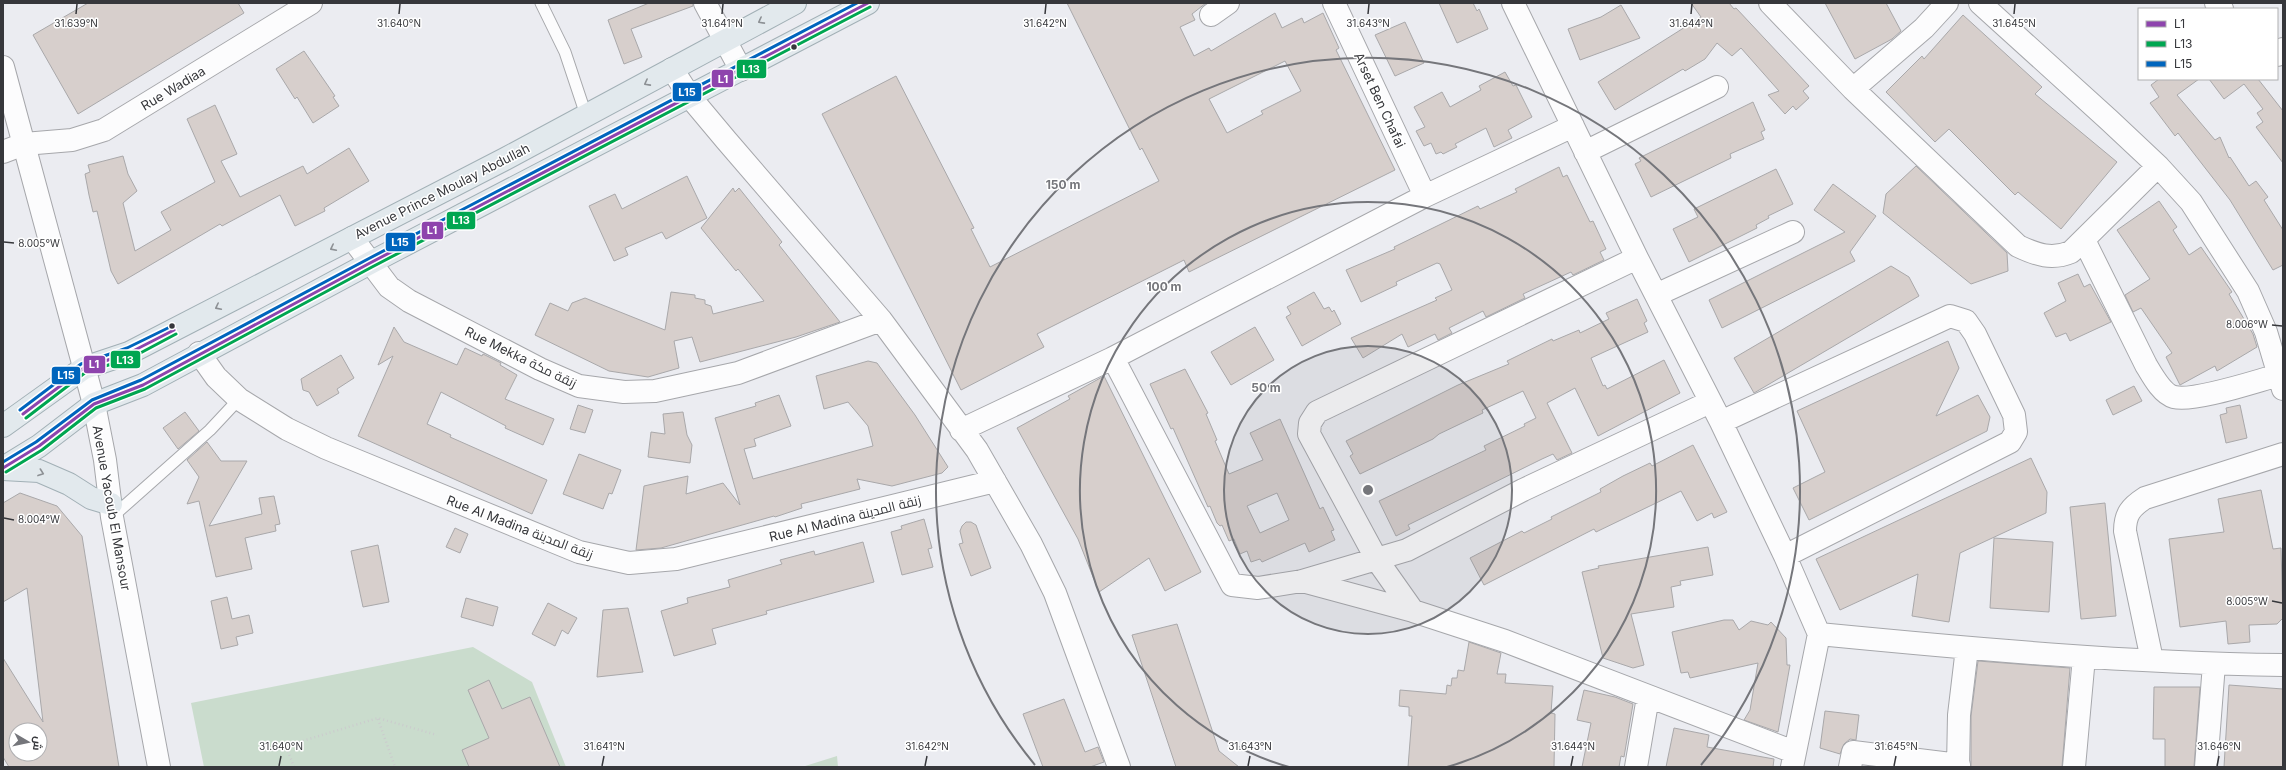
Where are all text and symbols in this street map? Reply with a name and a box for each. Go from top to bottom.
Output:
legend [2138,8,2278,80]
one-way arrow [758,16,765,24]
text: L1 [2174,16,2185,31]
text: 31.639°N [54,17,98,29]
text: 31.640°N [377,17,421,29]
text: 31.641°N [701,17,743,29]
text: 31.642°N [1023,17,1067,29]
text: 31.643°N [1346,17,1390,29]
text: 31.644°N [1669,17,1713,29]
text: 31.645°N [1992,17,2036,29]
text: L13 [2174,36,2193,51]
unlabelled marker [789,42,799,52]
street label: Arset Ben Chafai [1351,50,1409,150]
text: L15 [2174,56,2192,71]
line badge: L13 [736,59,767,79]
street label: Rue Wadiaa [138,62,208,114]
text: L13 [742,62,760,76]
line badge: L1 [711,69,734,88]
text: L1 [718,72,728,86]
one-way arrow [643,78,651,86]
line badge: L15 [672,82,702,102]
text: L15 [678,85,696,99]
street label: Avenue Prince Moulay Abdullah [352,140,532,242]
text: 150 m [1046,177,1080,192]
line badge: L13 [446,211,476,230]
text: L13 [452,213,470,227]
line badge: L1 [421,221,444,240]
text: L1 [427,223,437,237]
line badge: L15 [385,232,416,252]
text: L15 [391,235,409,249]
text: 8.005°W [18,237,60,249]
one-way arrow [330,243,337,250]
text: 100 m [1146,279,1182,294]
one-way arrow [214,302,222,310]
text: 8.006°W [2226,318,2268,330]
unlabelled marker [167,321,177,331]
street label: Rue Mekka زنقة مكة [462,323,580,391]
line badge: L13 [110,350,141,369]
text: L13 [116,353,134,367]
line badge: L1 [83,355,106,374]
text: L1 [89,357,99,371]
line badge: L15 [51,366,81,385]
text: L15 [57,368,75,382]
text: 50 m [1251,380,1281,395]
street label: Avenue Yacoub El Mansour [90,424,134,592]
one-way arrow [38,468,45,477]
centre of rings [1361,483,1375,497]
street label: Rue Al Madina زنقة المدينة [767,491,923,545]
street label: Rue Al Madina زنقة المدينة [444,492,596,562]
text: 8.004°W [18,513,60,525]
text: 8.005°W [2226,595,2268,607]
north arrow [8,722,48,762]
text: ش [30,735,46,752]
text: 31.640°N [259,740,303,752]
text: 31.641°N [583,740,625,752]
text: 31.642°N [905,740,949,752]
text: 31.643°N [1228,740,1272,752]
text: 31.644°N [1551,740,1595,752]
text: 31.645°N [1874,740,1918,752]
text: 31.646°N [2197,740,2241,752]

